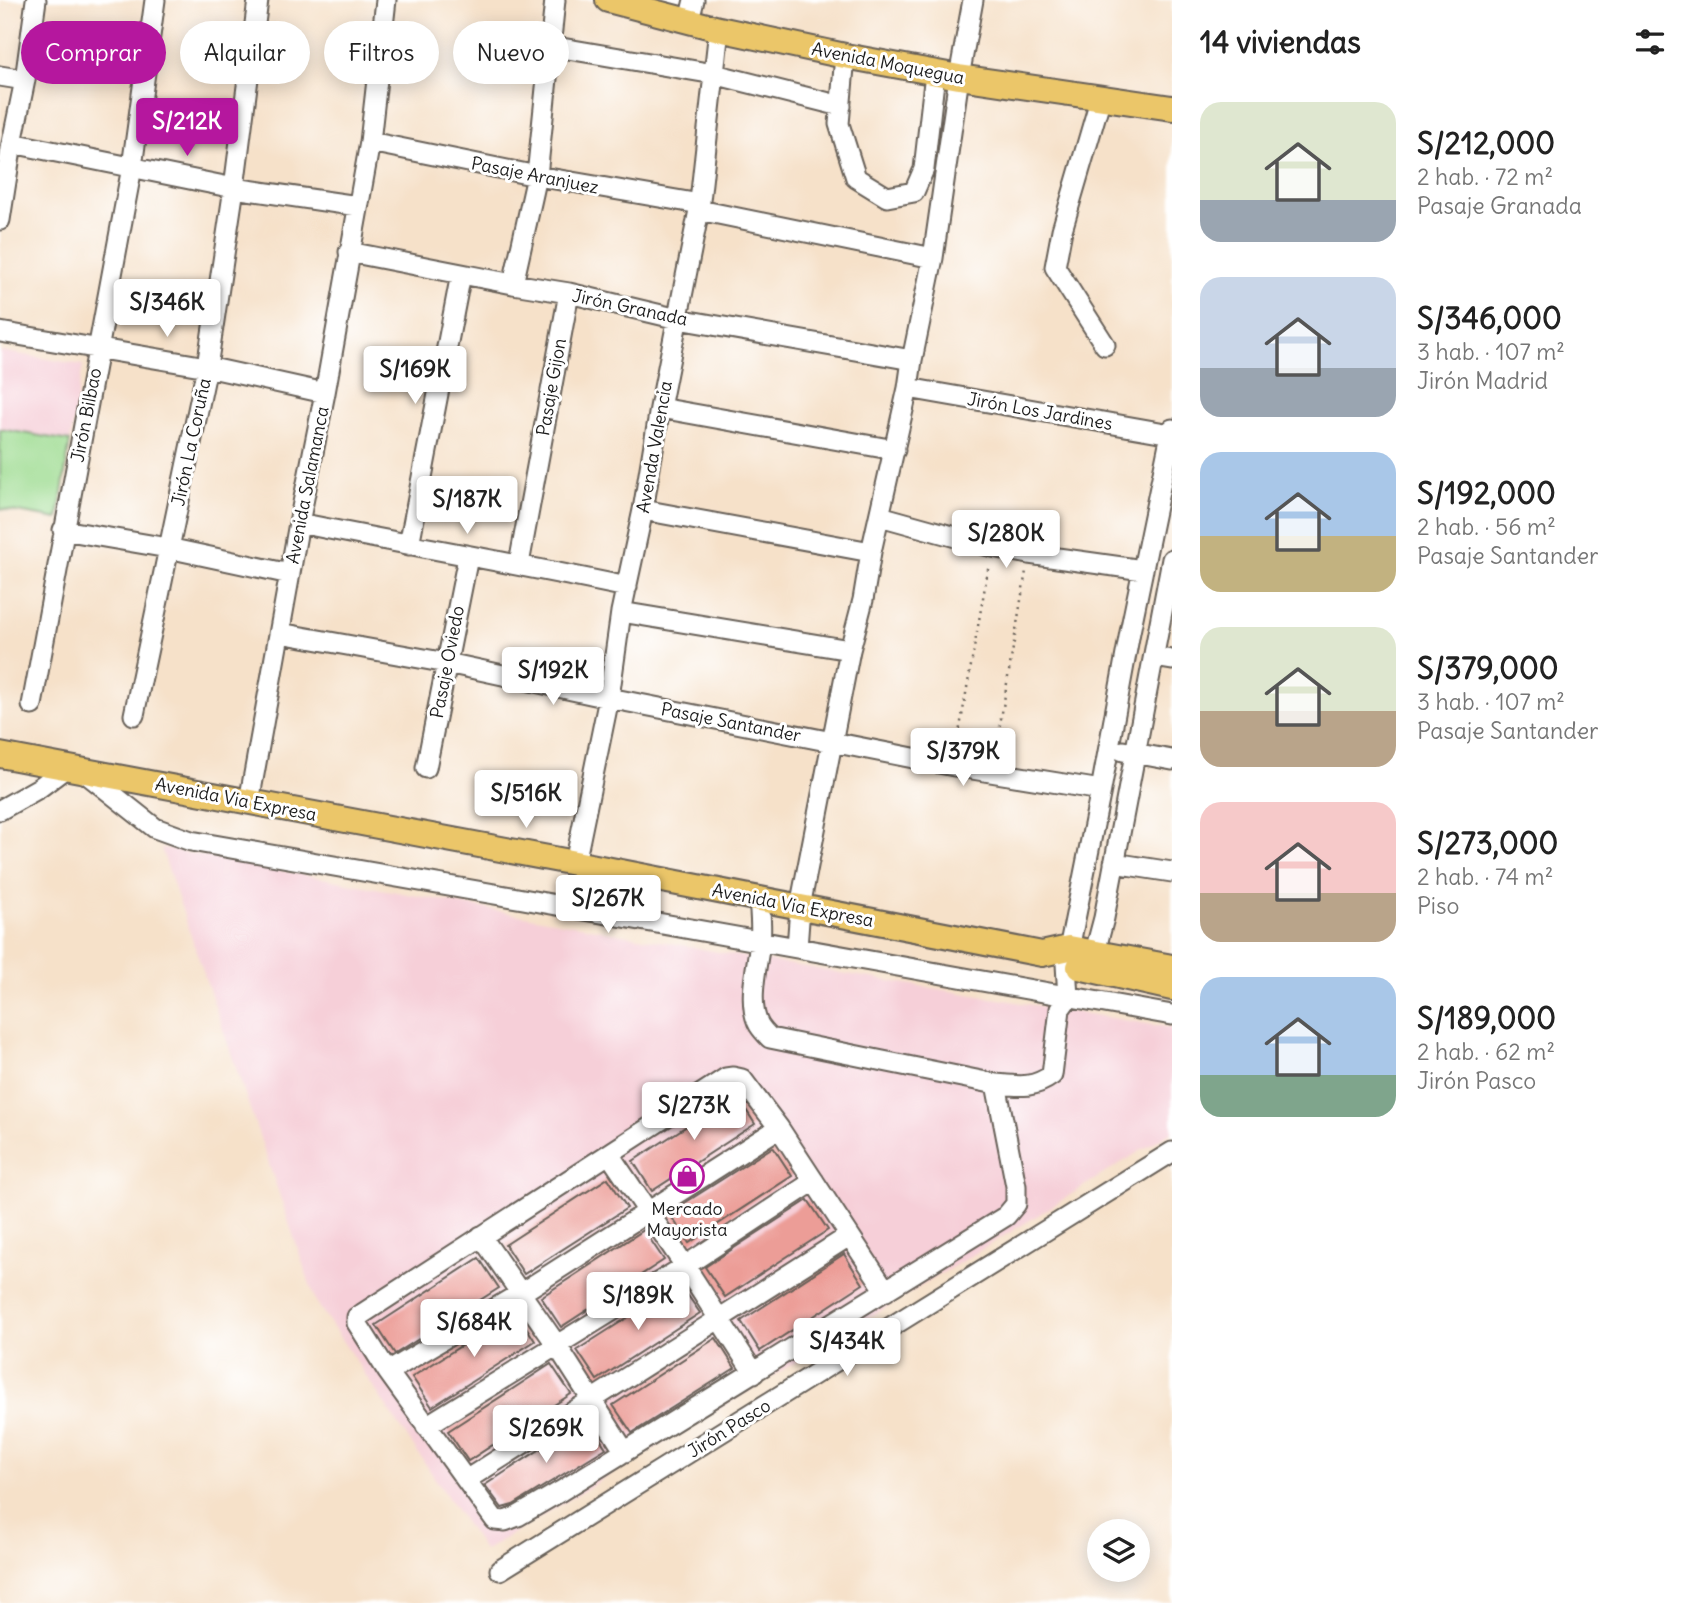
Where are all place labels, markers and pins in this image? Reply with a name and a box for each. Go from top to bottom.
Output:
pin: S/212K [130,99,244,158]
pin: S/346K [110,280,224,339]
pin: S/169K [358,346,472,406]
pin: S/187K [410,476,524,536]
pin: S/280K [949,510,1063,570]
pin: S/192K [496,648,610,707]
pin: S/379K [906,728,1020,788]
pin: S/516K [469,770,583,830]
pin: S/267K [551,876,665,935]
pin: S/273K [637,1082,751,1142]
shop icon: Mercado Mayorista [668,1157,706,1195]
place label: Mercado Mayorista [647,1197,727,1241]
pin: S/189K [581,1272,695,1332]
pin: S/684K [417,1300,531,1359]
pin: S/434K [790,1318,904,1378]
pin: S/269K [489,1406,603,1465]

